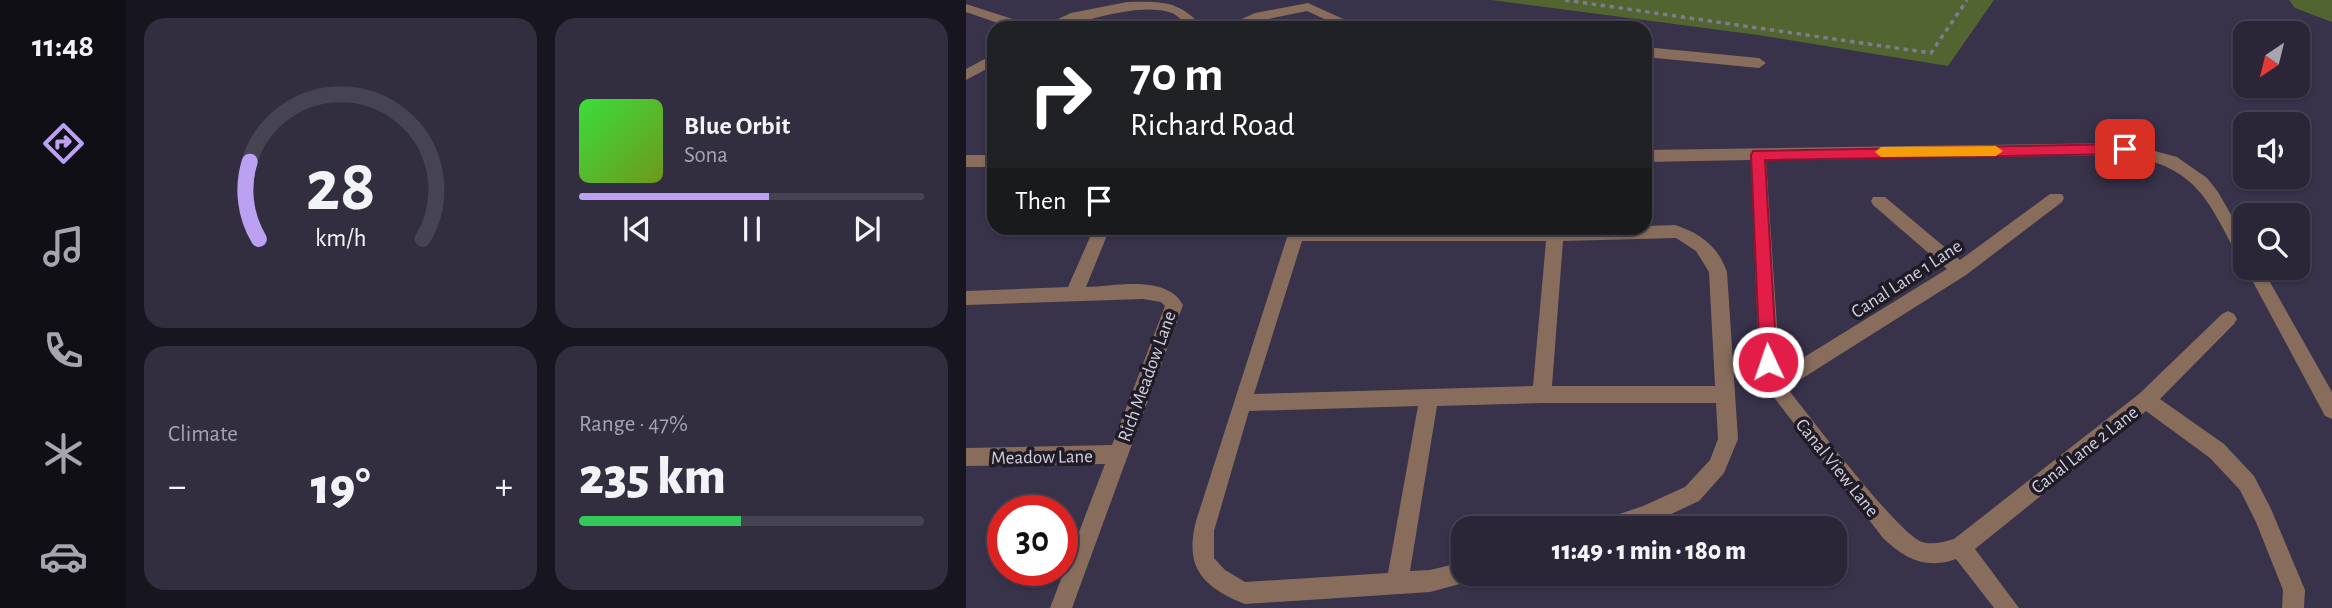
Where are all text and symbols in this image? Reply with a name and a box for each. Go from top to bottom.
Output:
north arrow [2233,21,2310,98]
map controls [2233,21,2310,280]
text: 11:48 [32,30,94,62]
icon: right [1015,49,1106,140]
text: 70 m [1130,51,1224,100]
text: Richard Road [1130,109,1295,141]
button: sound [2233,112,2310,189]
text: Blue Orbit [684,113,790,139]
icon: directions [39,119,88,168]
pin [2095,119,2155,179]
icon: arrive [2106,130,2144,168]
text: Sona [684,144,728,167]
text: 28 [305,152,376,225]
icon: arrive [1080,182,1118,220]
text: Then [1015,188,1066,214]
button: search [2233,203,2310,280]
icon: previous [618,210,656,248]
icon: pause [733,210,771,248]
icon: next [848,210,886,248]
icon: music [39,222,88,271]
text: km/h [315,226,366,251]
street label: Canal Lane 1 Lane [1848,236,1966,322]
street label: Rich Meadow Lane [1115,309,1180,444]
position arrow [1731,325,1805,399]
icon: phone [39,326,88,375]
street label: Canal Lane 2 Lane [2028,403,2142,498]
text: Range · 47% [579,413,688,436]
street label: Canal View Lane [1792,415,1882,521]
text: Climate [168,423,238,446]
icon: climate [39,429,88,478]
street label: Meadow Lane [991,447,1093,468]
text: 235 km [579,451,726,503]
text: 19° [311,461,370,513]
text: − [168,468,186,506]
text: + [495,468,513,506]
speed limit sign: 30 [987,495,1078,586]
icon: car [39,532,88,581]
text: 11:49 · 1 min · 180 m [1552,538,1746,564]

